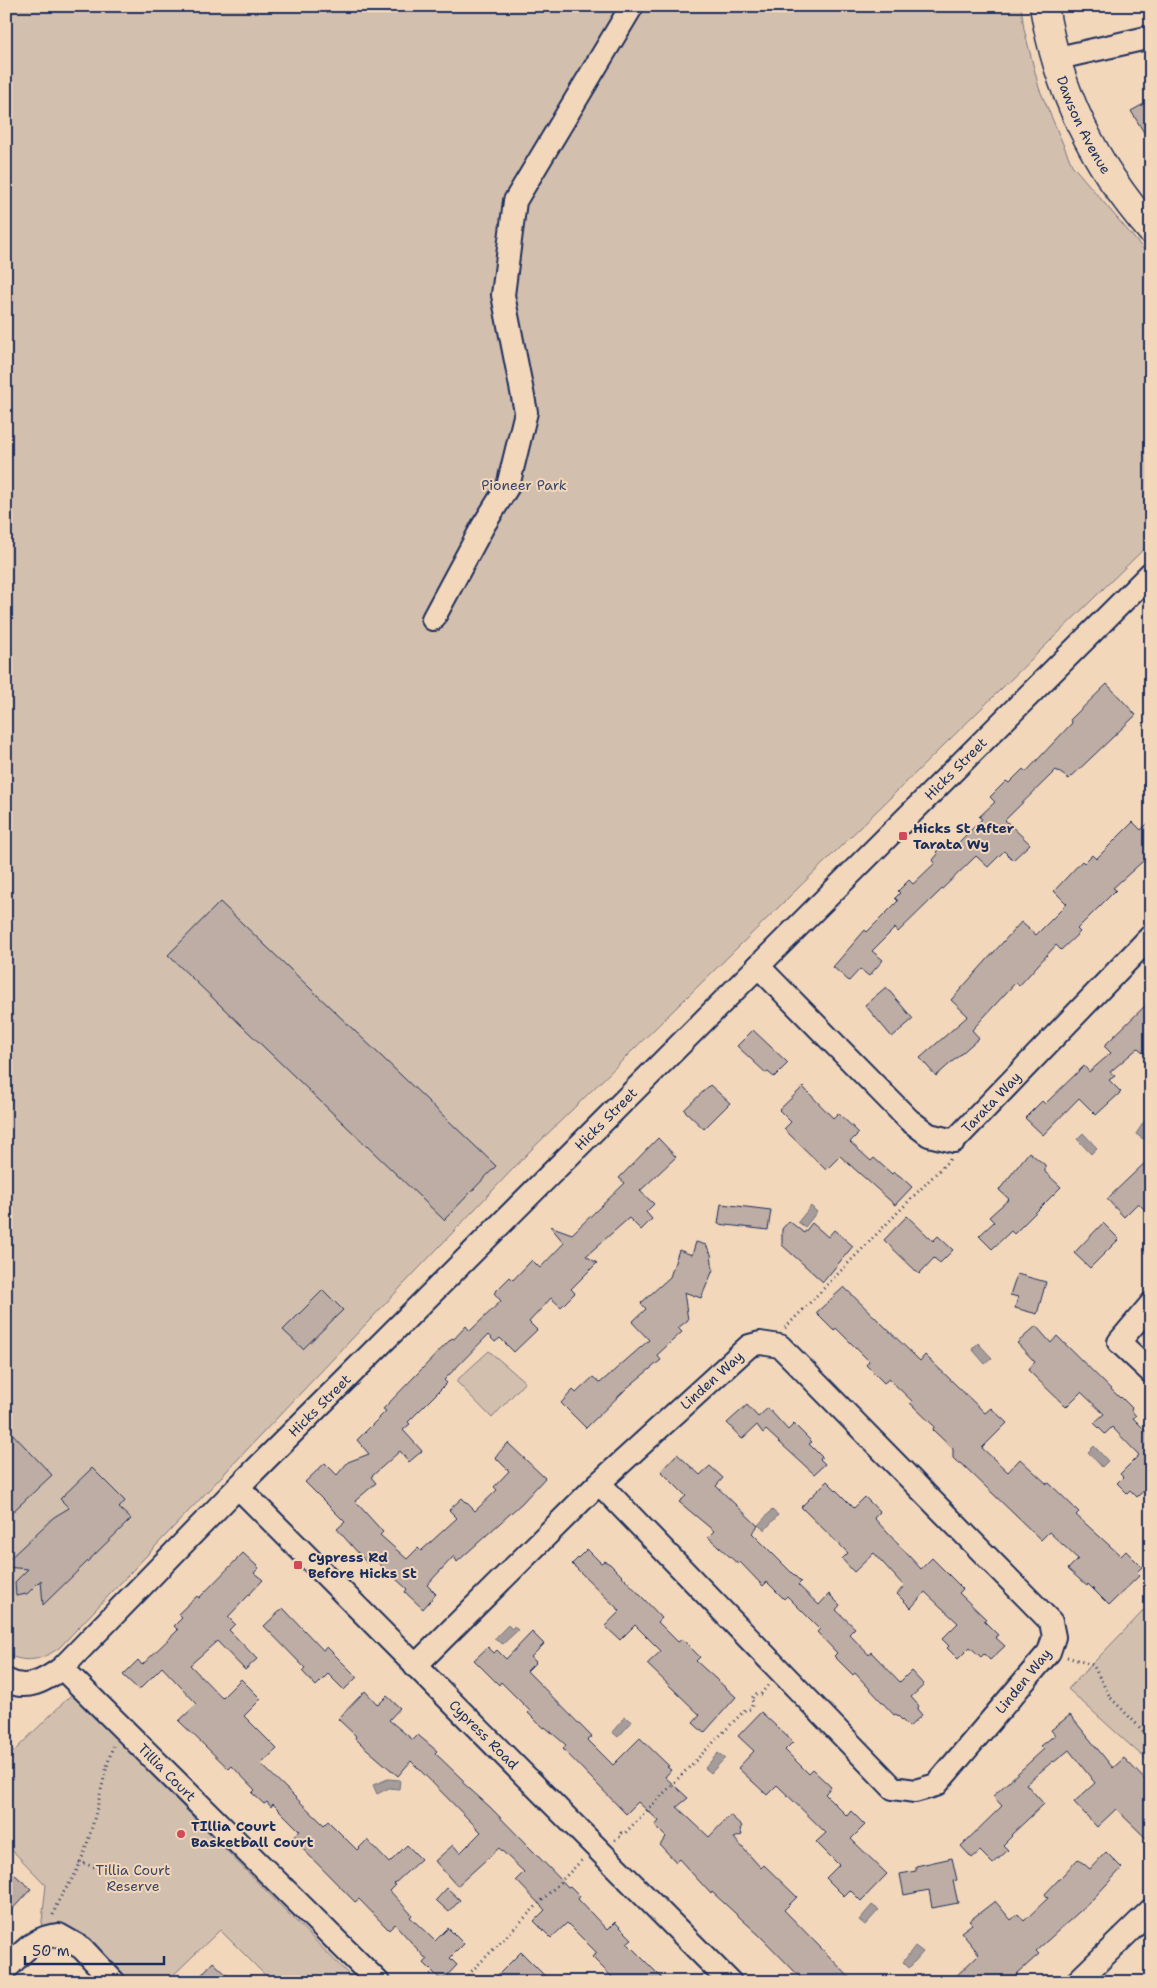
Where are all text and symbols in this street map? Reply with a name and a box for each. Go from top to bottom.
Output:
street label: Dawson Avenue [1053,73,1115,177]
park label: Pioneer Park [481,476,567,494]
street label: Hicks Street [920,733,991,804]
place label: Hicks St After Tarata Wy [913,819,1015,853]
marker: Hicks St After Tarata Wy [897,830,909,842]
street label: Tarata Way [957,1068,1025,1137]
street label: Hicks Street [571,1084,641,1154]
street label: Linden Way [676,1347,747,1413]
street label: Hicks Street [284,1370,355,1441]
place label: Cypress Rd Before Hicks St [308,1548,417,1582]
marker: Cypress Rd Before Hicks St [292,1559,304,1571]
street label: Linden Way [991,1645,1055,1717]
street label: Cypress Road [446,1696,523,1773]
street label: Tillia Court [134,1740,200,1805]
place label: TIllia Court Basketball Court [191,1817,314,1851]
marker: TIllia Court Basketball Court [175,1828,187,1840]
park label: Tillia Court Reserve [96,1861,170,1895]
scale bar [25,1933,164,1965]
text: 50 m [32,1941,70,1961]

